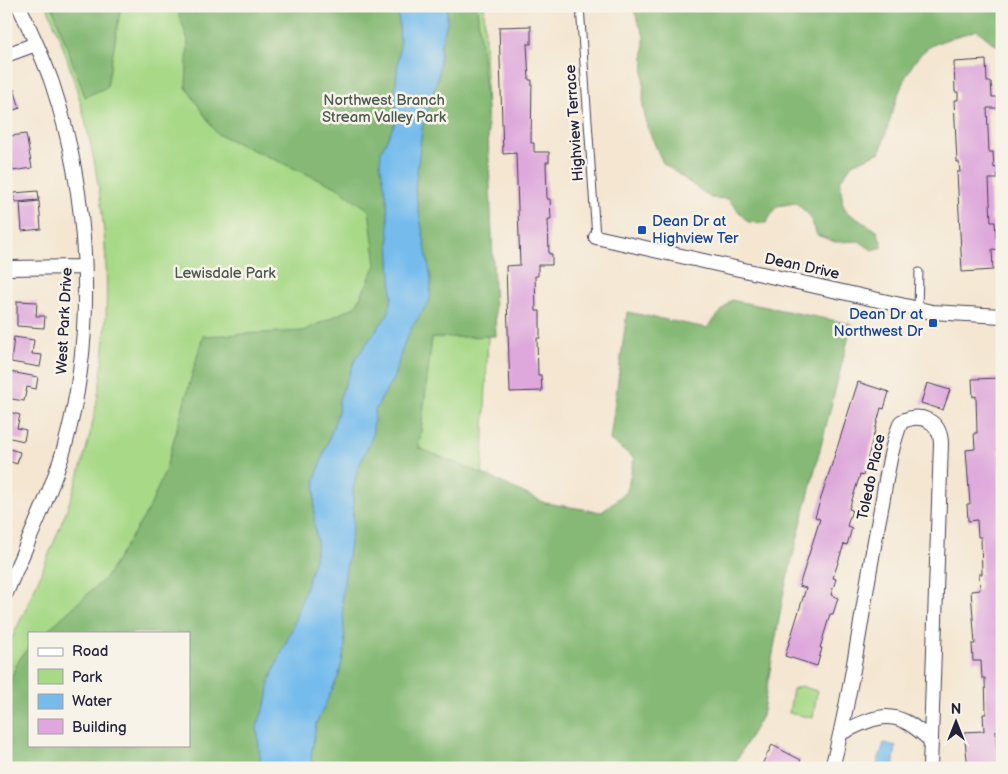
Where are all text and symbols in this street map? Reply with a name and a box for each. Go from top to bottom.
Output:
street label: Highview Terrace [561,64,588,182]
park label: Northwest Branch Stream Valley Park [322,91,447,127]
place label: Dean Dr at Highview Ter [652,212,739,248]
marker: Dean Dr at Highview Ter [636,224,648,236]
street label: Dean Drive [763,249,841,284]
park label: Lewisdale Park [174,264,276,283]
street label: West Park Drive [52,267,77,375]
place label: Dean Dr at Northwest Dr [834,305,924,341]
marker: Dean Dr at Northwest Dr [927,317,939,329]
street label: Toledo Place [853,432,890,522]
legend [28,632,190,746]
text: Road [72,642,108,661]
text: Park [72,668,103,687]
text: Water [72,692,112,711]
north arrow [930,696,980,746]
text: N [951,701,961,718]
text: Building [72,718,127,737]

